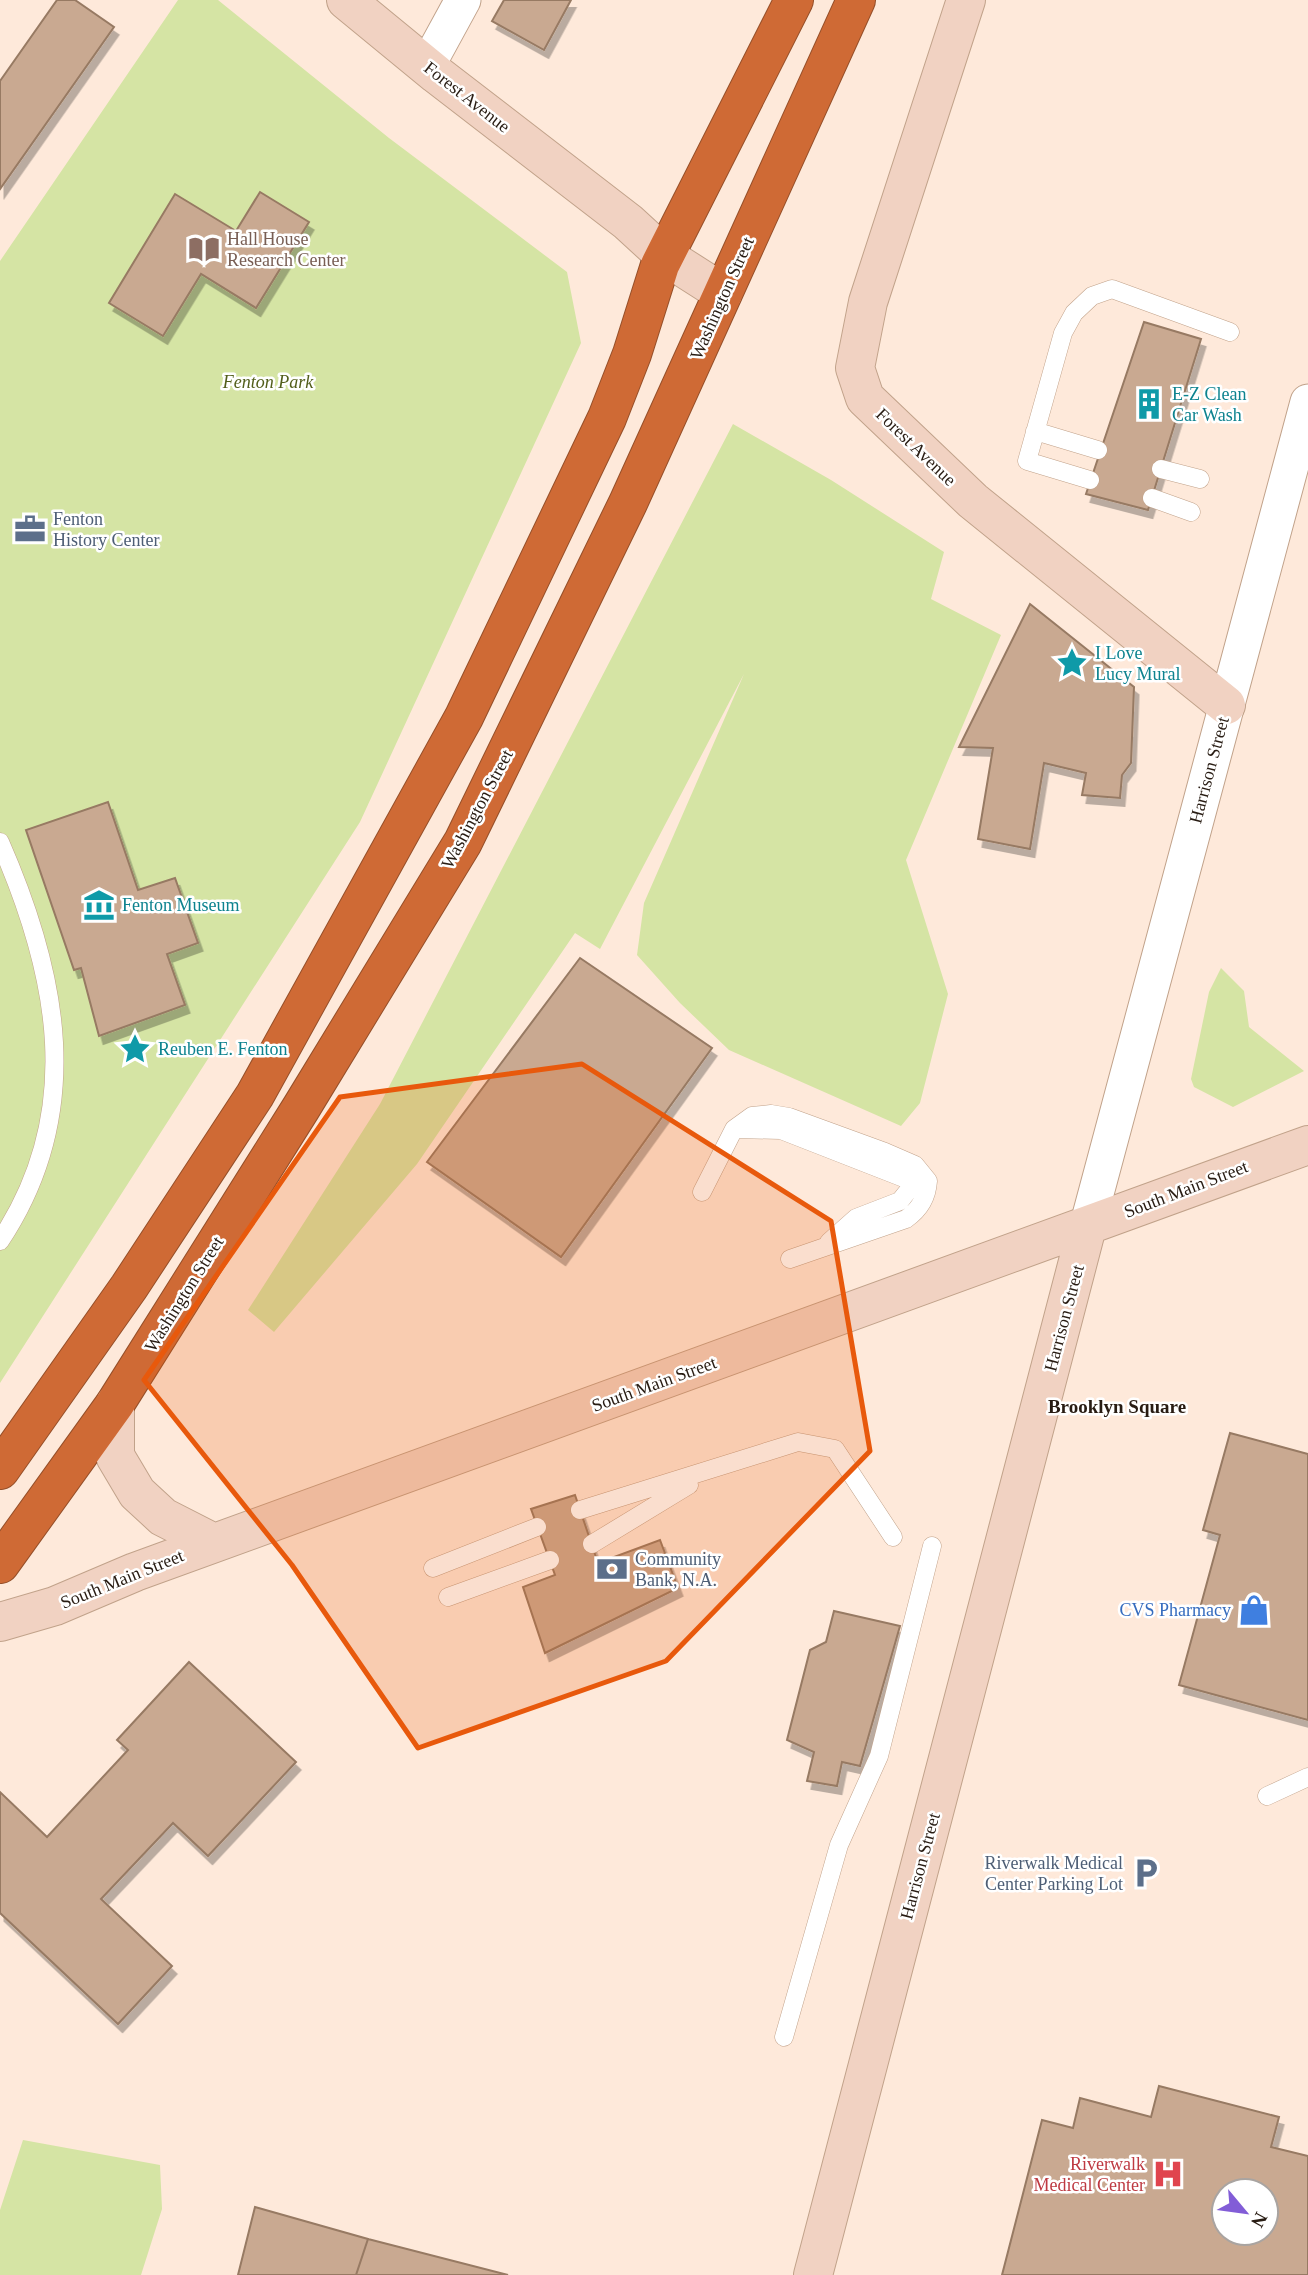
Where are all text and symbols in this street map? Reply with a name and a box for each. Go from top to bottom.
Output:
street label: Forest Avenue [420,57,514,137]
place label: Hall House Research Center [227,229,345,270]
library icon: Hall House Research Center [187,232,221,266]
street label: Washington Street [686,234,758,362]
park label: Fenton Park [222,372,314,392]
place label: E-Z Clean Car Wash [1172,384,1246,425]
building icon: E-Z Clean Car Wash [1132,387,1166,421]
street label: Forest Avenue [872,404,960,490]
place label: Fenton History Center [53,509,159,550]
office icon: Fenton History Center [13,512,47,546]
place label: I Love Lucy Mural [1095,643,1180,684]
place icon: I Love Lucy Mural [1055,646,1089,680]
street label: Harrison Street [1185,715,1233,825]
street label: Washington Street [437,746,517,872]
museum icon: Fenton Museum [82,888,116,922]
place label: Fenton Museum [122,895,240,915]
place icon: Reuben E. Fenton [118,1032,152,1066]
place label: Reuben E. Fenton [158,1039,287,1059]
street label: South Main Street [1121,1156,1251,1222]
street label: Washington Street [141,1233,227,1355]
street label: Harrison Street [1040,1263,1088,1373]
street label: South Main Street [589,1352,719,1416]
district label: Brooklyn Square [1048,1396,1186,1417]
street label: South Main Street [58,1545,186,1613]
place label: Community Bank, N.A. [635,1549,721,1590]
bank icon: Community Bank, N.A. [595,1552,629,1586]
shop icon: CVS Pharmacy [1237,1593,1271,1627]
place label: CVS Pharmacy [1120,1600,1231,1620]
street label: Harrison Street [896,1811,944,1921]
place label: Riverwalk Medical Center Parking Lot [985,1853,1123,1894]
parking icon: Riverwalk Medical Center Parking Lot [1129,1856,1163,1890]
place label: Riverwalk Medical Center [1034,2154,1145,2195]
hospital icon: Riverwalk Medical Center [1151,2157,1185,2191]
north arrow [1210,2177,1280,2247]
text: N [1247,2209,1272,2231]

